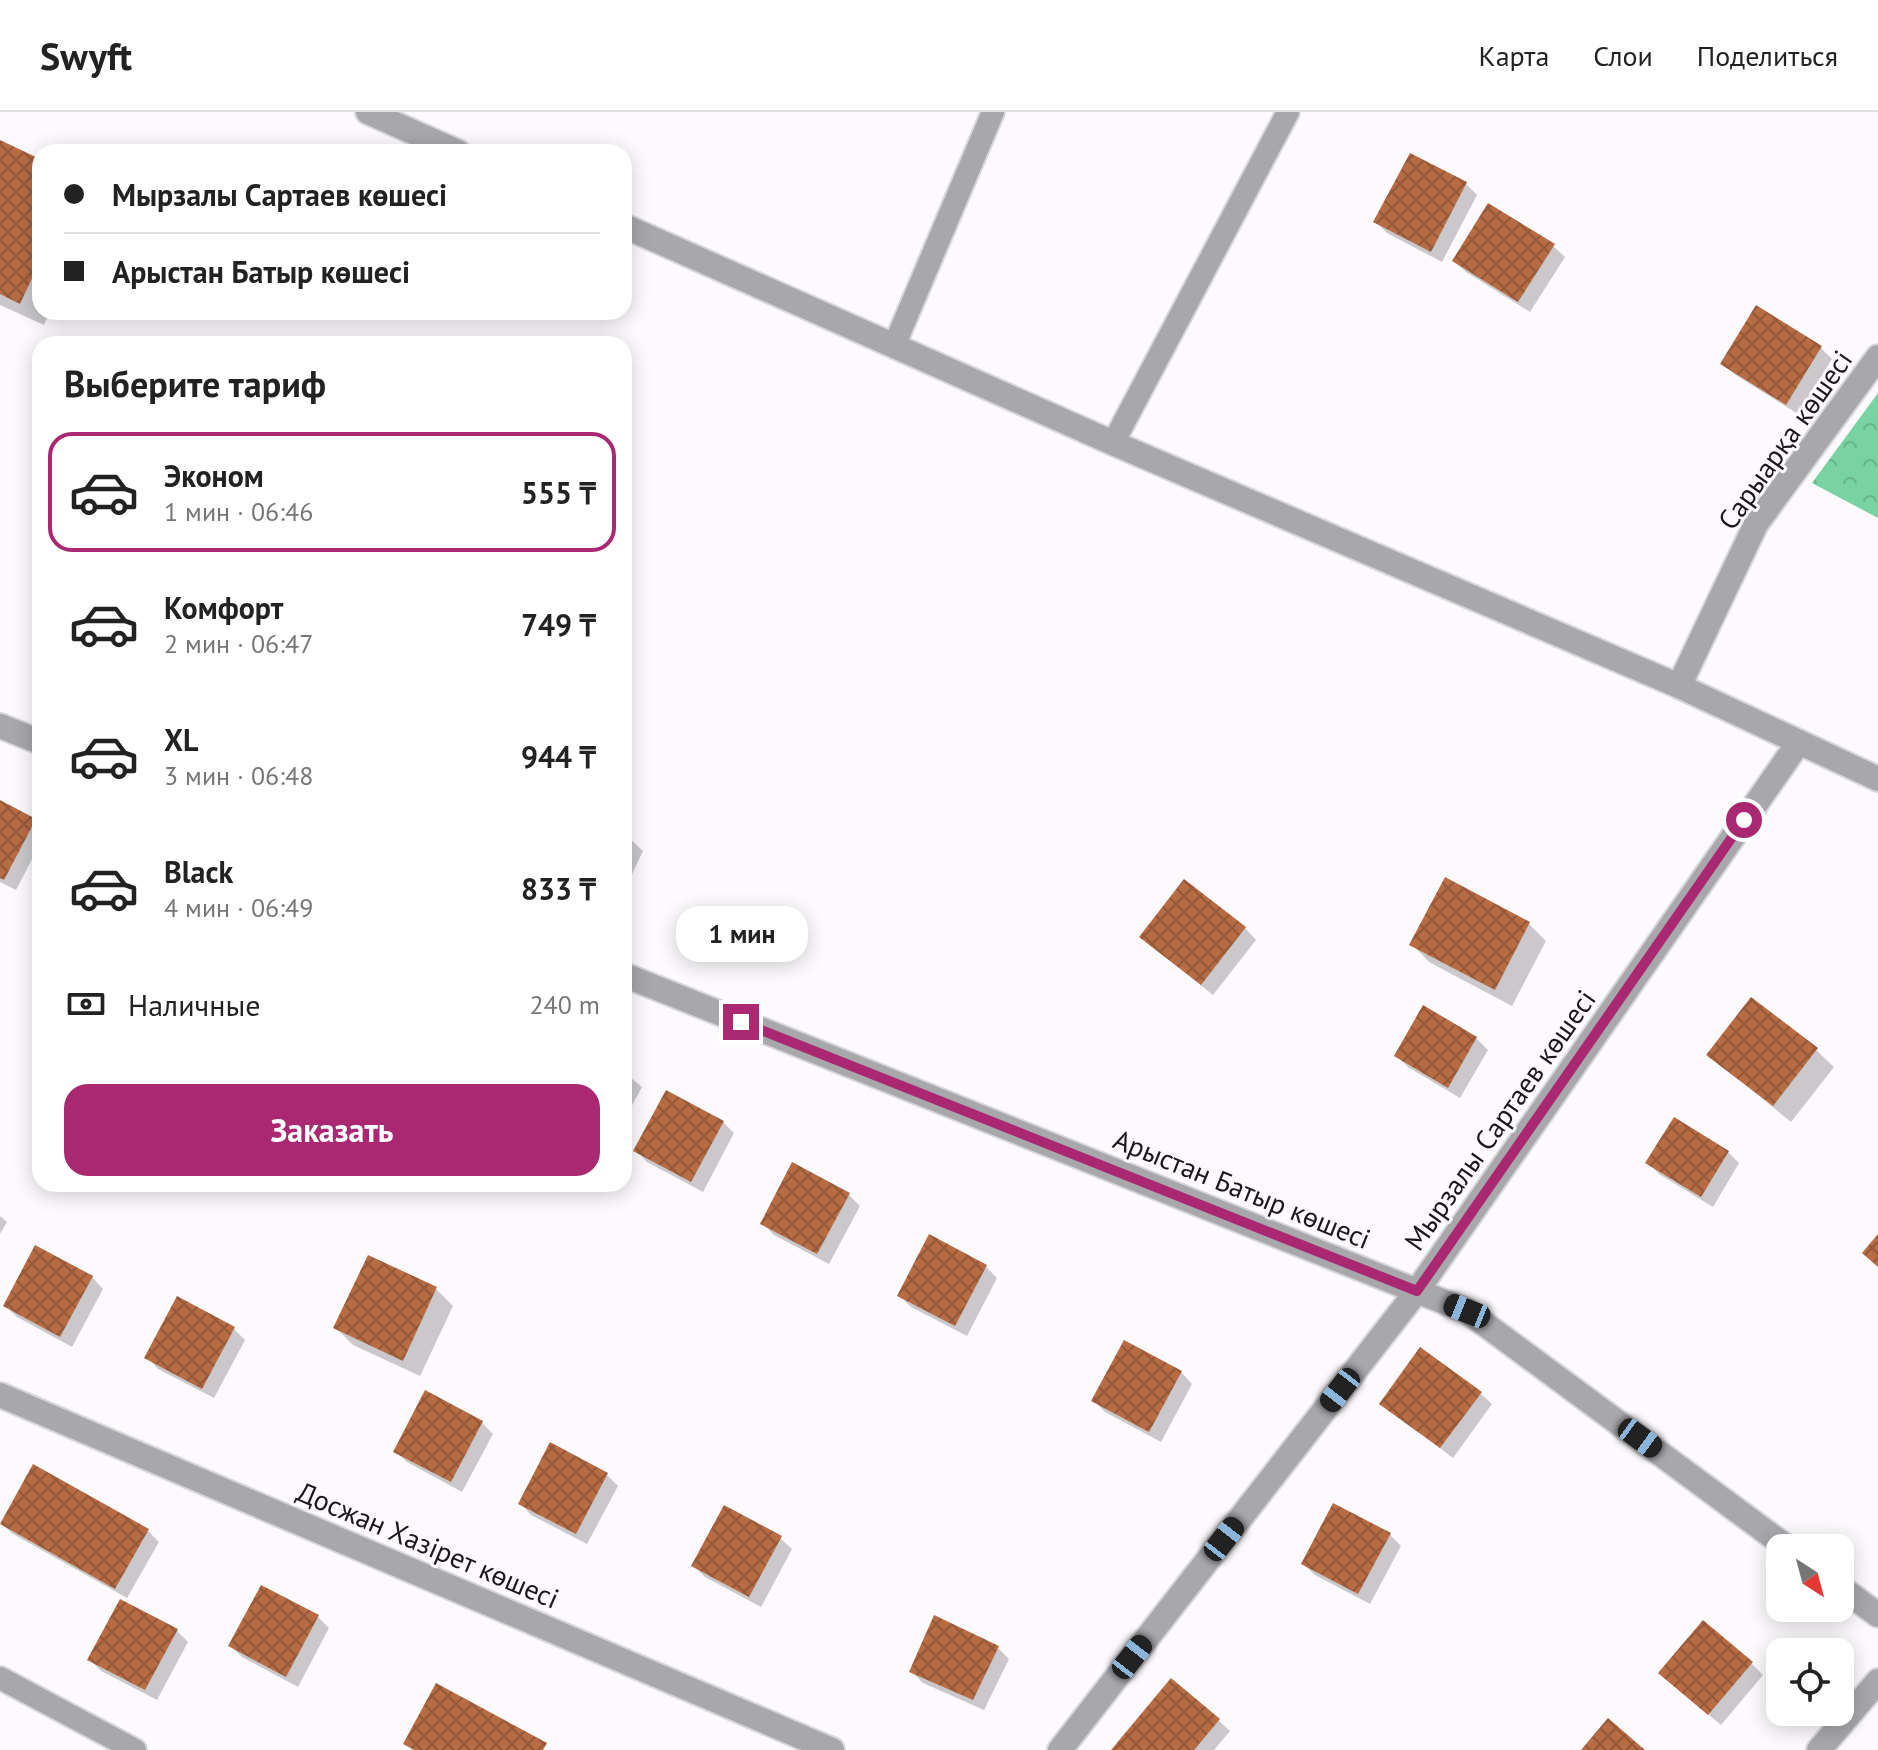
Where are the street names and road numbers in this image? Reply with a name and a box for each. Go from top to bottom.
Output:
street label: Сарыарқа көшесі [1709,343,1860,537]
street label: Мырзалы Сартаев көшесі [1396,982,1604,1257]
street label: Арыстан Батыр көшесі [1108,1120,1376,1257]
street label: Досжан Хазірет көшесі [292,1473,565,1616]

